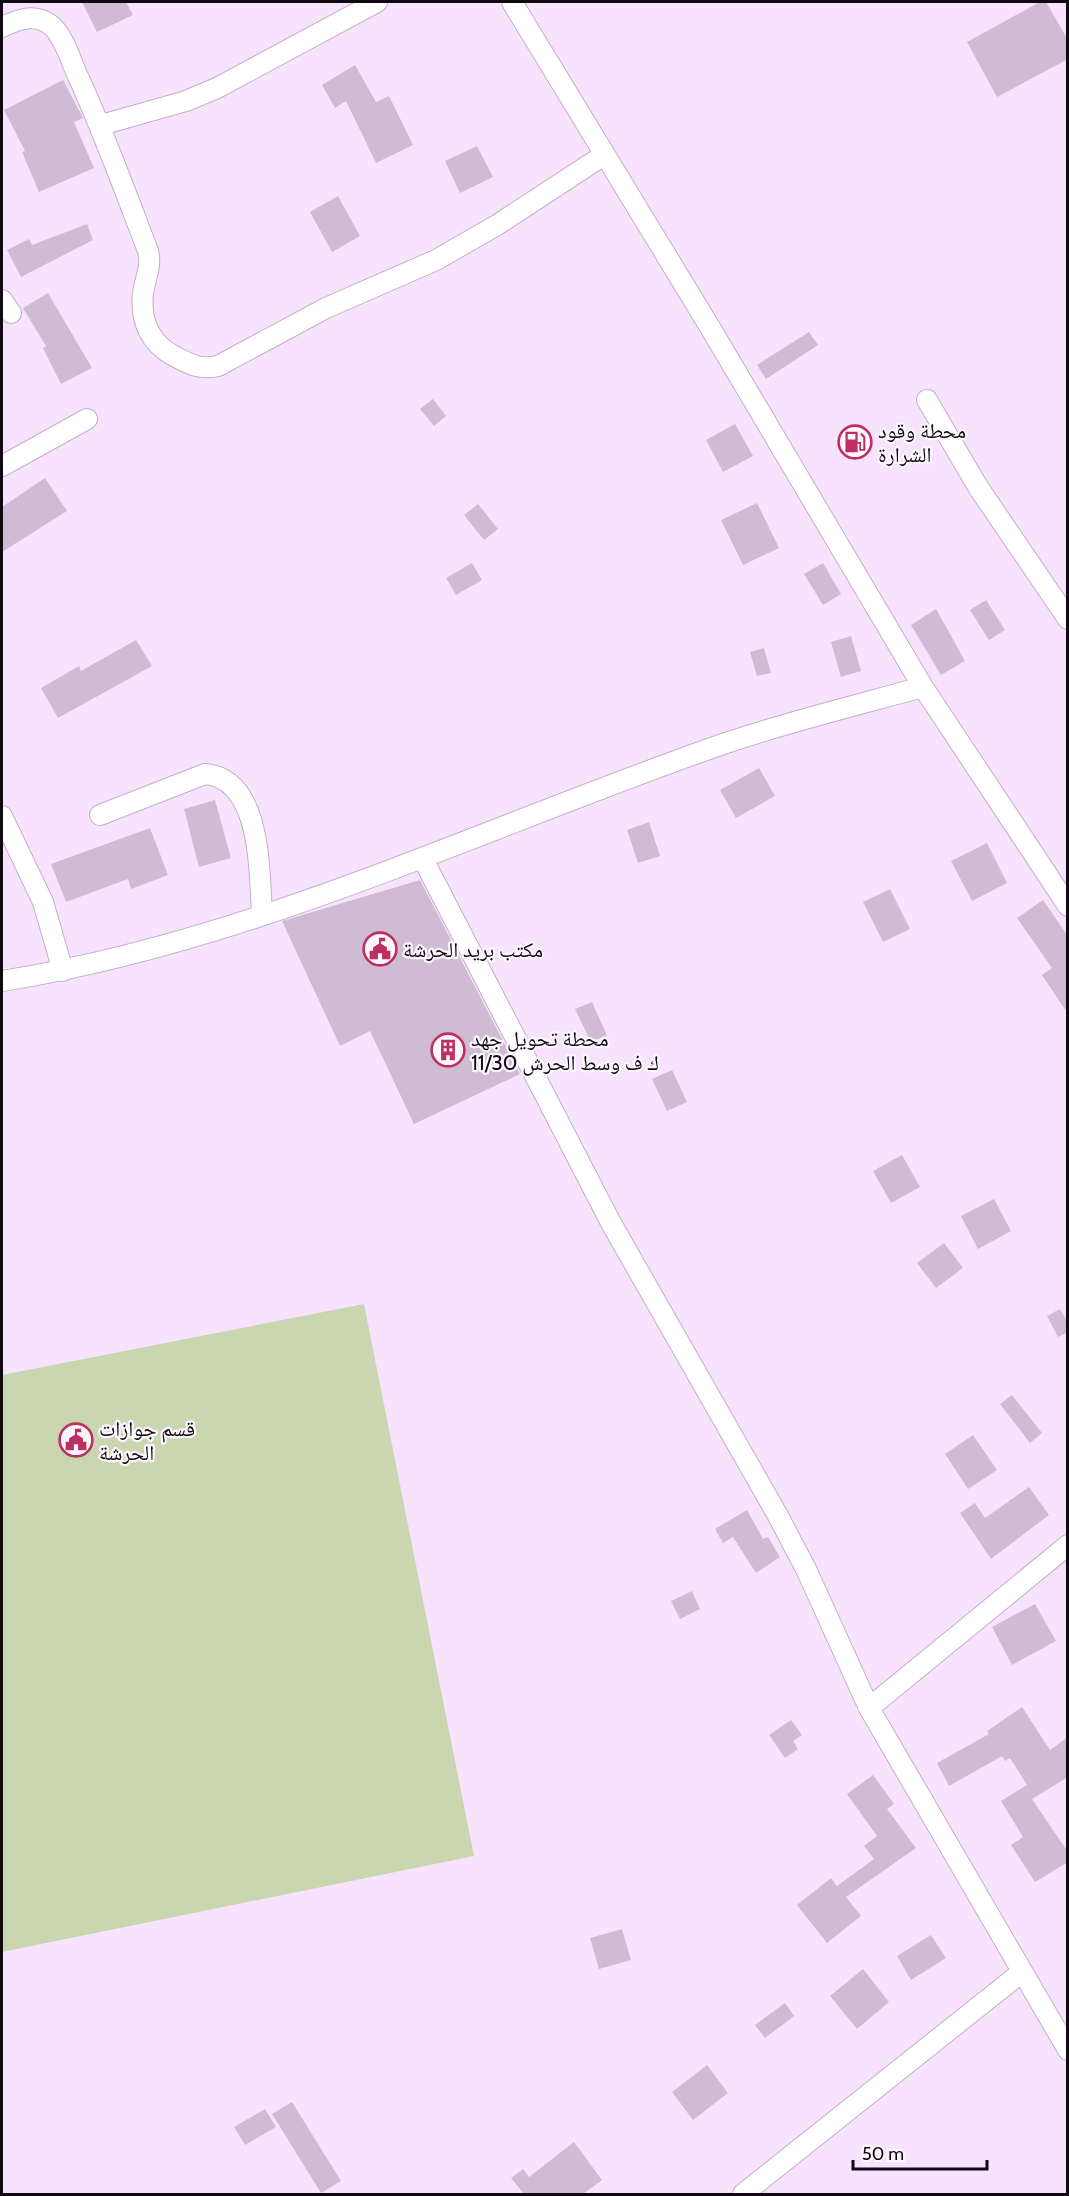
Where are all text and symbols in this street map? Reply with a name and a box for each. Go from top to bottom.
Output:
place label: محطة وقود الشرارة [878,418,966,467]
fuel station icon: محطة وقود الشرارة [837,424,873,460]
public building icon: مكتب بريد الحرشة [362,931,398,967]
place label: مكتب بريد الحرشة [403,937,543,962]
place label: محطة تحويل جهد 11/30 ك ف وسط الحرش [471,1026,659,1076]
building icon: محطة تحويل جهد 11/30 ك ف وسط الحرش [430,1032,466,1068]
place label: قسم جوازات الحرشة [99,1416,195,1465]
public building icon: قسم جوازات الحرشة [58,1422,94,1458]
scale bar [853,2133,986,2171]
text: 50 m [862,2143,904,2165]

